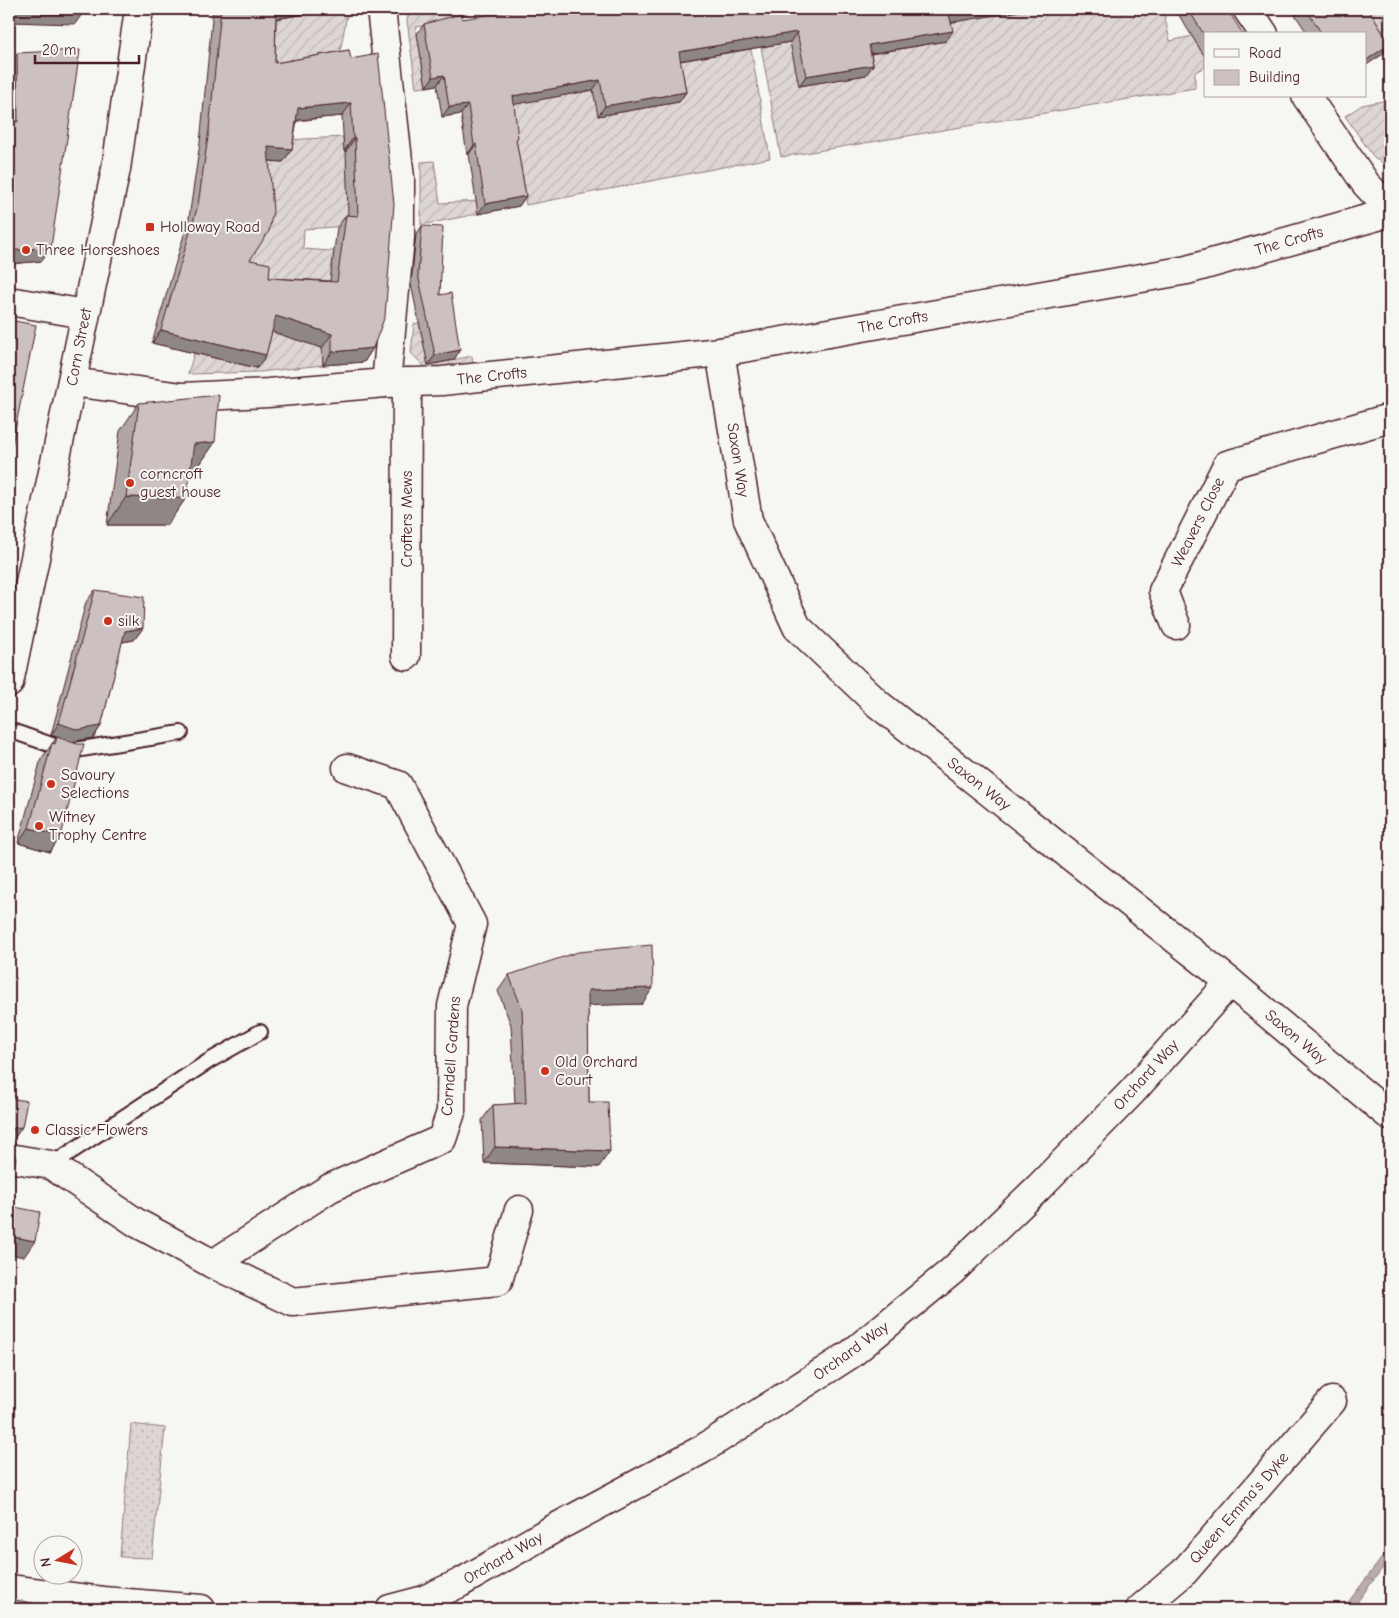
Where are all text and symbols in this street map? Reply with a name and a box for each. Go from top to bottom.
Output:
scale bar [35,32,139,64]
legend [1204,32,1366,98]
text: 20 m [42,41,76,59]
text: Road [1249,44,1281,62]
text: Building [1249,68,1300,86]
place label: Holloway Road [160,218,260,236]
marker: Holloway Road [144,221,156,233]
street label: The Crofts [1253,223,1326,259]
place label: Three Horseshoes [36,241,160,259]
marker: Three Horseshoes [20,244,32,256]
street label: Corn Street [63,306,95,387]
street label: The Crofts [857,307,930,337]
street label: The Crofts [456,363,528,389]
street label: Saxon Way [723,421,753,499]
place label: corncroft guest house [140,465,221,501]
street label: Crofters Mews [398,470,416,567]
street label: Weavers Close [1168,474,1228,570]
marker: corncroft guest house [124,477,136,489]
place label: silk [118,612,140,630]
marker: silk [102,615,114,627]
street label: Saxon Way [944,754,1015,815]
place label: Savoury Selections [61,766,130,802]
marker: Savoury Selections [45,778,57,790]
place label: Witney Trophy Centre [49,808,147,844]
marker: Witney Trophy Centre [33,820,45,832]
street label: Corndell Gardens [438,995,464,1116]
street label: Saxon Way [1261,1006,1331,1069]
street label: Orchard Way [1110,1035,1183,1114]
place label: Old Orchard Court [555,1053,638,1089]
marker: Old Orchard Court [539,1065,551,1077]
place label: Classic Flowers [45,1121,148,1139]
marker: Classic Flowers [29,1124,41,1136]
street label: Orchard Way [810,1317,893,1384]
street label: Queen Emma's Dyke [1186,1449,1292,1567]
street label: Orchard Way [460,1528,547,1588]
north arrow [32,1536,82,1586]
text: N [37,1556,55,1568]

